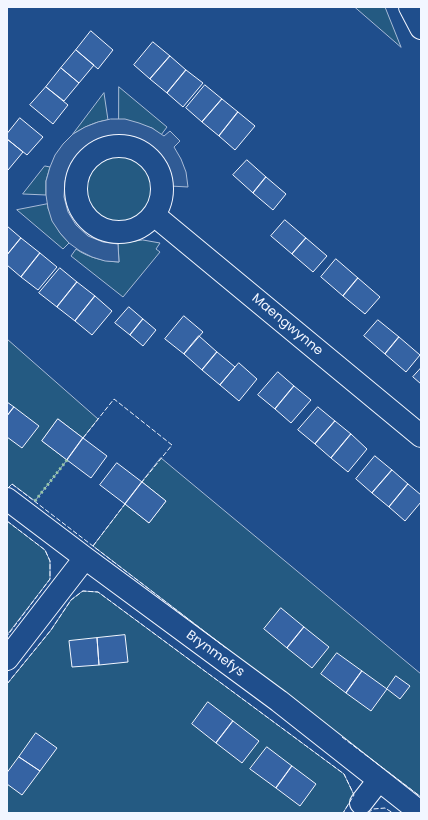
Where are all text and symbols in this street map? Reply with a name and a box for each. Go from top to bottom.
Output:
street label: Maengwynne [248,291,326,359]
street label: Brynmefys [183,628,247,680]

